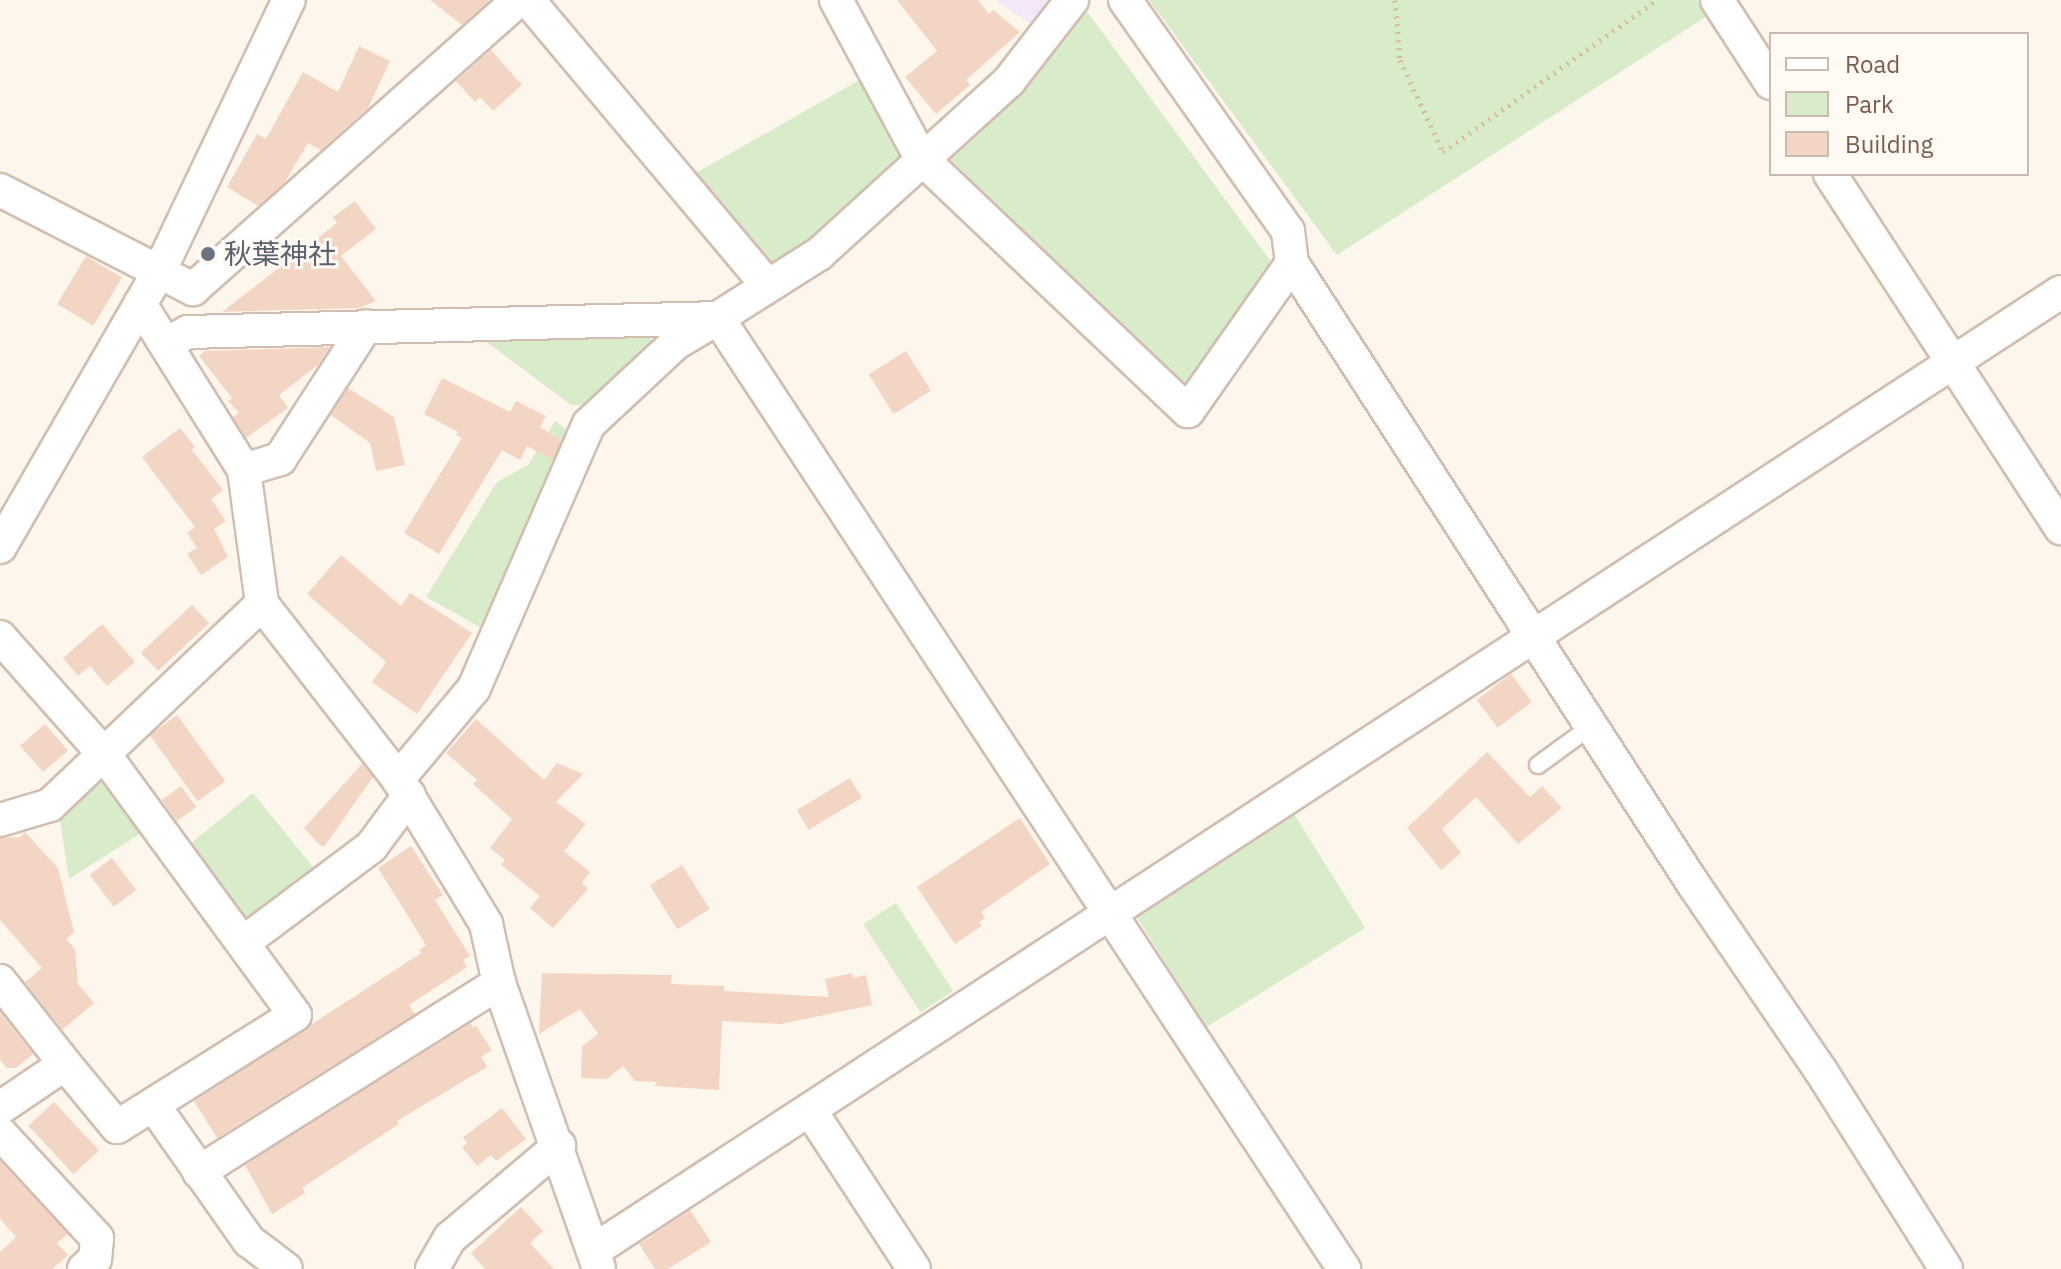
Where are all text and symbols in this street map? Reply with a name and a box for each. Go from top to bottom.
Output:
legend [1769,32,2029,176]
text: Road [1845,48,1900,80]
text: Park [1845,88,1894,120]
text: Building [1845,128,1933,160]
place label: 秋葉神社 [224,237,336,271]
marker: 秋葉神社 [199,245,217,263]

